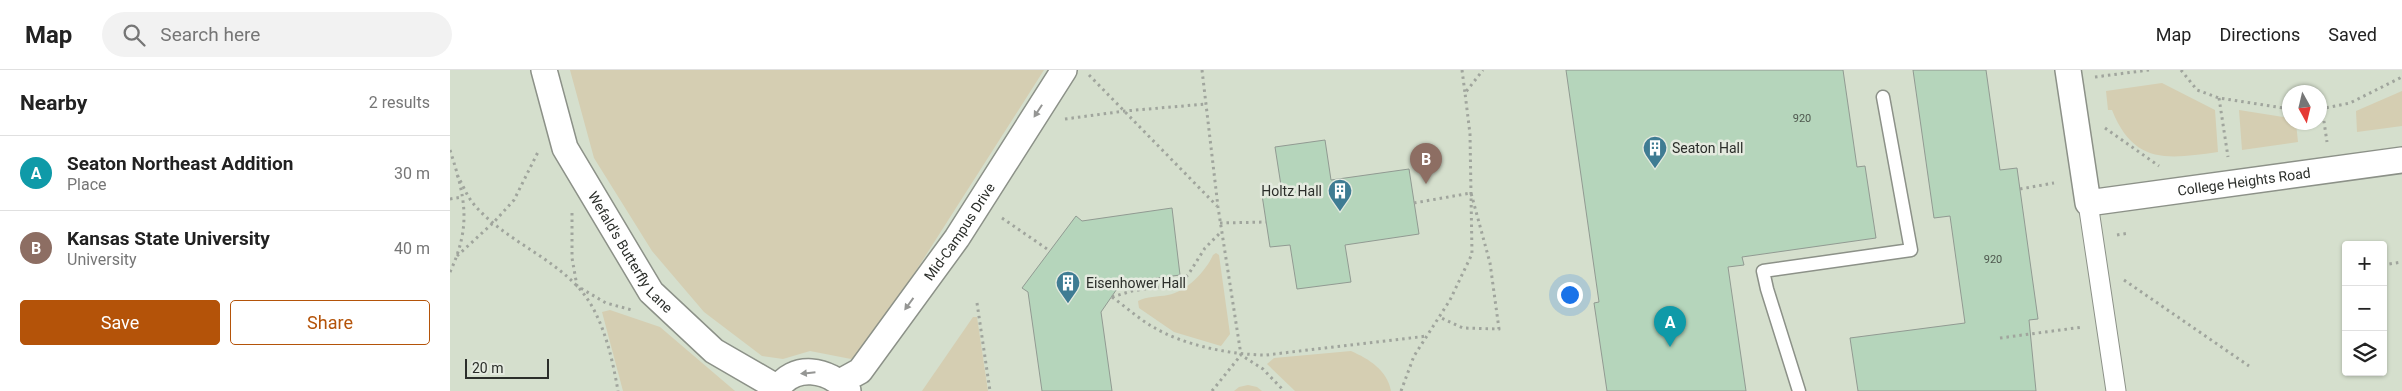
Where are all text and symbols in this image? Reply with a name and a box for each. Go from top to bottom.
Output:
search box [102,12,452,57]
text: Map [25,21,72,49]
icon: search [120,21,148,49]
text: Search here [160,23,260,46]
text: Map [2156,24,2191,45]
text: Directions [2219,24,2300,45]
text: Saved [2328,24,2377,45]
north arrow [2282,85,2327,130]
text: Nearby [20,91,87,115]
text: 2 results [369,93,430,112]
one-way arrow [1033,104,1043,118]
house number: 920 [1793,112,1811,125]
building icon: Seaton Hall [1642,135,1668,169]
place label: Seaton Hall [1672,140,1743,156]
pin: B [1410,143,1442,184]
text: Seaton Northeast Addition [67,152,293,175]
text: A [31,164,41,183]
text: 30 m [394,164,430,183]
street label: College Heights Road [2177,165,2312,199]
text: Place [67,175,107,194]
building icon: Holtz Hall [1327,178,1353,212]
street label: Mid-Campus Drive [921,180,998,284]
place label: Holtz Hall [1261,183,1322,199]
street label: Wefald's Butterfly Lane [585,189,676,316]
text: Kansas State University [67,227,270,250]
text: B [31,239,41,258]
text: 40 m [394,239,430,258]
map controls [2342,241,2387,376]
button: + [2342,241,2387,286]
text: University [67,250,137,269]
house number: 920 [1984,253,2002,266]
building icon: Eisenhower Hall [1055,270,1081,304]
place label: Eisenhower Hall [1086,275,1186,291]
your location [1557,282,1583,308]
button: − [2342,286,2387,331]
one-way arrow [904,297,914,311]
button: Save [20,300,220,345]
button: Share [230,300,430,345]
pin: A [1654,306,1686,347]
button: layers [2342,331,2387,376]
scale bar [465,356,549,379]
text: 20 m [472,360,504,376]
one-way arrow [799,369,815,377]

